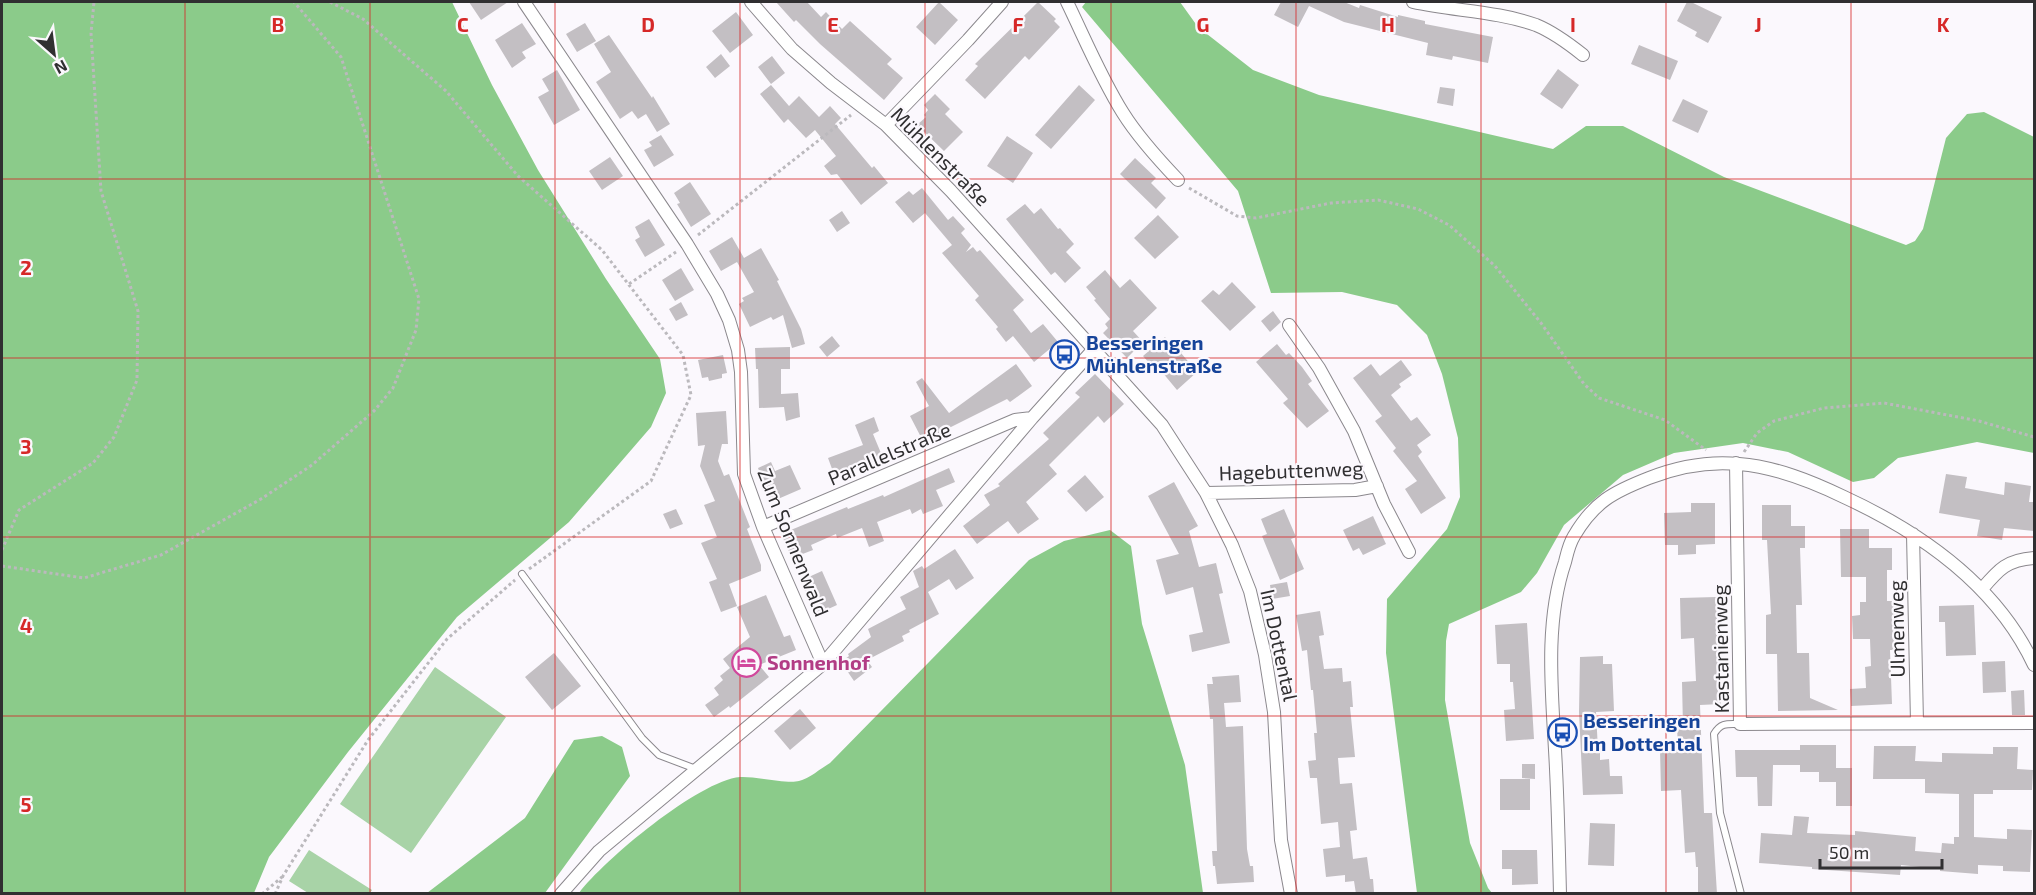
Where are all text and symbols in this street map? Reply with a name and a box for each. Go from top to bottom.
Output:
text: B [272,12,284,36]
text: C [457,12,469,36]
text: D [641,12,655,36]
text: E [827,12,839,36]
text: F [1012,12,1024,36]
text: G [1197,12,1209,36]
text: H [1381,12,1395,36]
text: I [1570,12,1576,36]
text: J [1754,12,1762,36]
text: K [1937,12,1950,36]
north arrow [24,24,84,84]
text: N [52,57,71,79]
street label: Mühlenstraße [887,102,995,210]
text: 2 [20,255,32,279]
place label: Besseringen Mühlenstraße [1086,330,1222,377]
bus stop icon: Besseringen Mühlenstraße [1049,338,1081,370]
street label: Parallelstraße [824,416,954,490]
text: 3 [20,434,32,458]
street label: Hagebuttenweg [1218,455,1364,485]
street label: Zum Sonnenwald [753,464,835,620]
street label: Ulmenweg [1883,580,1909,678]
street label: Kastanienweg [1707,584,1733,714]
street label: Im Dottental [1256,587,1304,703]
text: 4 [20,613,33,637]
hotel icon: Sonnenhof [730,646,762,678]
place label: Sonnenhof [767,650,871,674]
place label: Besseringen Im Dottental [1583,708,1702,755]
bus stop icon: Besseringen Im Dottental [1546,716,1578,748]
text: 5 [20,792,32,816]
scale bar [1820,832,1942,870]
text: 50 m [1829,841,1869,863]

